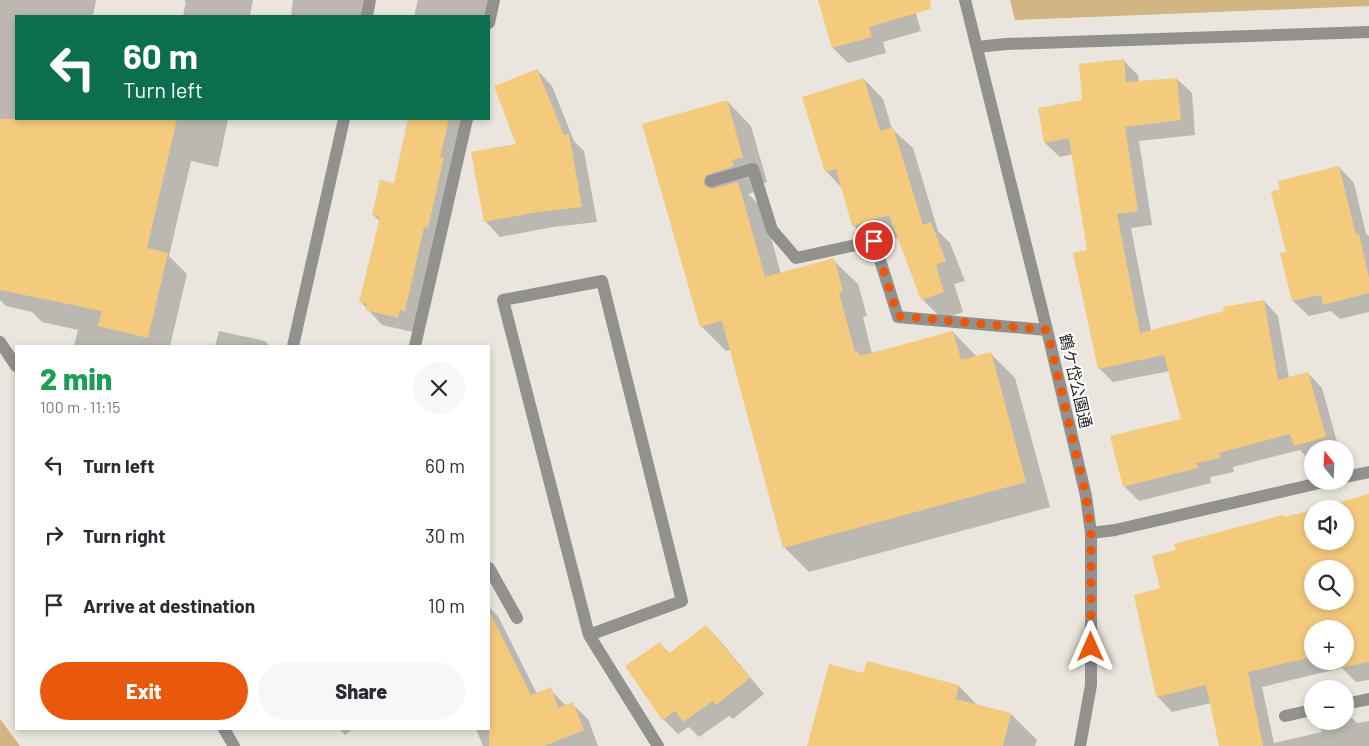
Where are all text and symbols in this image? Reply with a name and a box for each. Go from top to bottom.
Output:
text: 60 m [123,34,198,76]
icon: left [40,35,105,100]
text: Turn left [123,76,203,102]
pin [853,220,895,262]
icon: arrive [860,227,888,255]
street label: 鶴ケ岱公園通 [1056,332,1097,430]
text: 2 min [40,360,112,396]
button: close [413,362,465,414]
text: 100 m · 11:15 [40,397,120,416]
north arrow [1304,440,1354,490]
map controls [1304,440,1354,730]
icon: left [40,451,68,479]
text: Turn left [83,454,154,477]
text: 60 m [425,454,465,477]
button: sound [1304,500,1354,550]
icon: right [40,521,68,549]
text: Turn right [83,524,165,547]
text: 30 m [425,524,465,547]
button: search [1304,560,1354,610]
icon: arrive [40,591,68,619]
text: Arrive at destination [83,594,255,617]
text: 10 m [428,594,465,617]
position arrow [1064,620,1116,672]
button: + [1304,620,1354,670]
button: Exit [40,662,248,720]
button: Share [258,662,465,720]
button: − [1304,680,1354,730]

